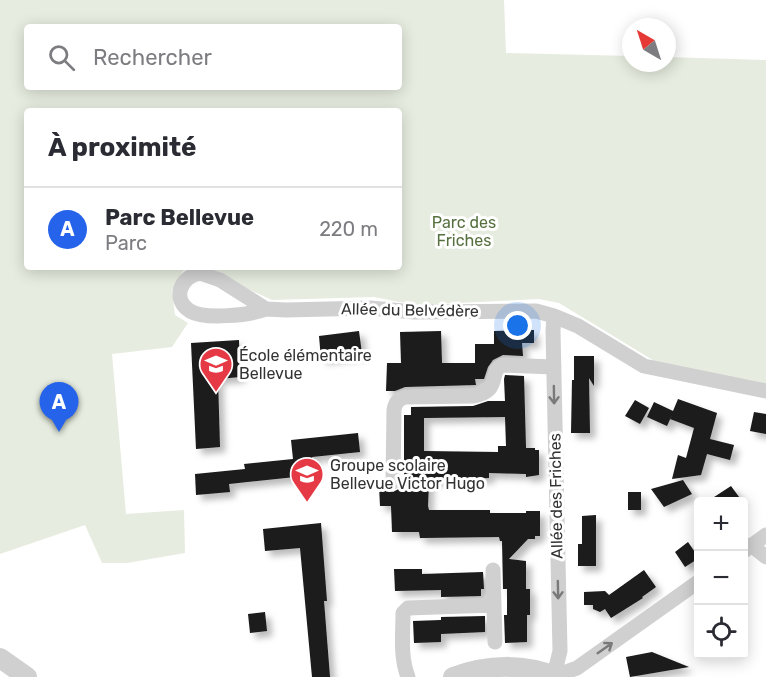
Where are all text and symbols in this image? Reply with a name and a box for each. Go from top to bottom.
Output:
north arrow [622,18,676,72]
search box [24,24,402,90]
icon: search [45,41,78,74]
text: Rechercher [93,44,212,71]
text: À proximité [48,132,197,163]
text: Parc Bellevue [105,204,254,231]
park label: Parc des Friches [432,213,496,250]
text: A [60,217,75,241]
text: 220 m [319,217,378,241]
text: Parc [105,231,147,255]
street label: Allée du Belvédère [341,299,479,321]
your location [503,311,532,340]
school or university icon: École élémentaire Bellevue [198,346,234,393]
place label: École élémentaire Bellevue [239,346,372,383]
pin: A [40,382,78,432]
one-way arrow [548,385,560,405]
street label: Allée des Friches [545,433,567,559]
school or university icon: Groupe scolaire Bellevue Victor Hugo [289,456,325,503]
place label: Groupe scolaire Bellevue Victor Hugo [330,456,485,493]
map controls [694,497,748,659]
button: + [694,497,748,551]
button: − [694,551,748,605]
one-way arrow [553,580,564,600]
button: locate [694,605,748,659]
one-way arrow [597,642,613,654]

